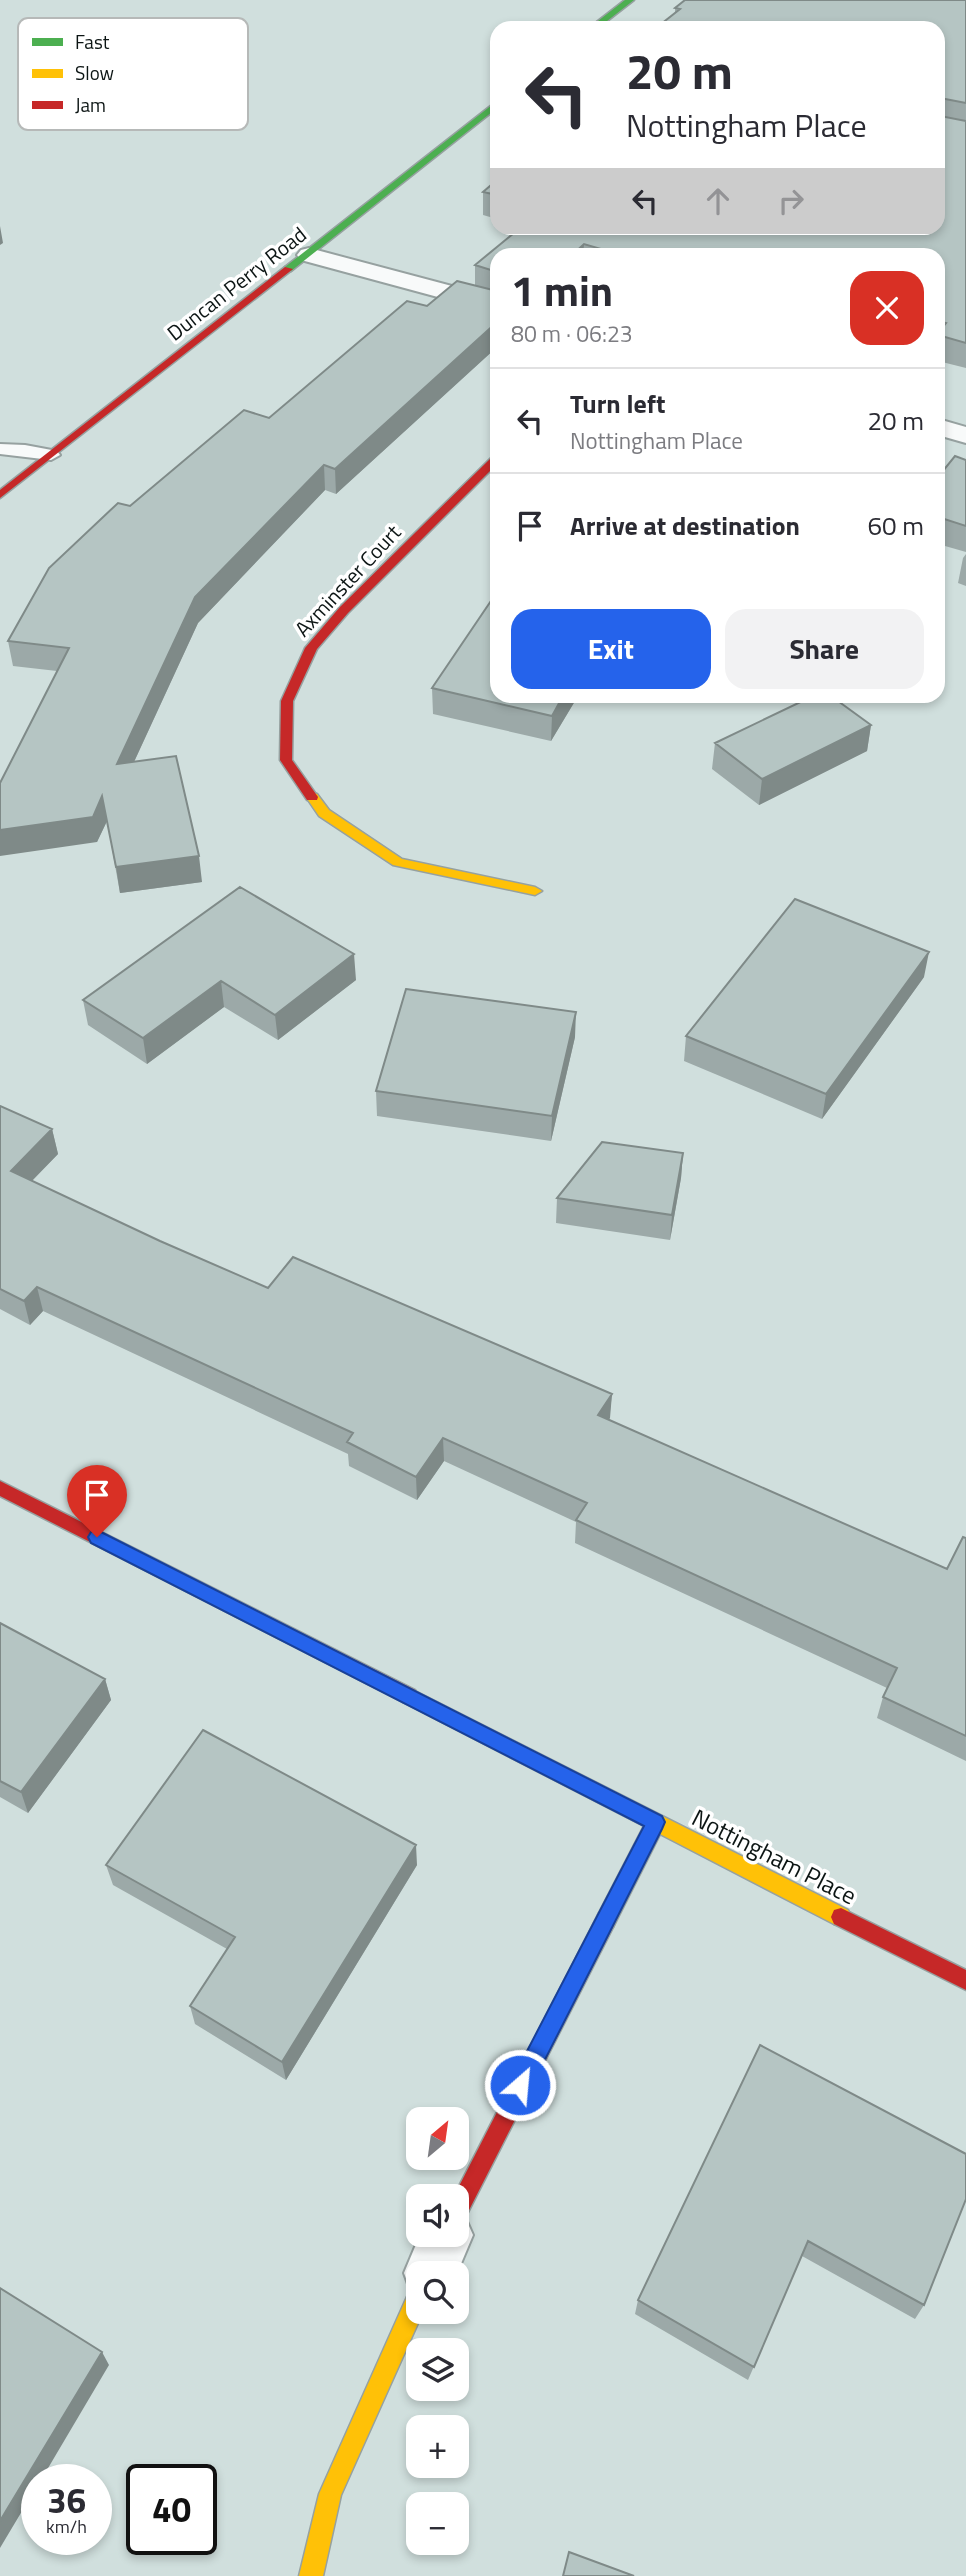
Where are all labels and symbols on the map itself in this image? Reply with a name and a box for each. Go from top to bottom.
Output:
legend [18,18,248,130]
text: Fast [75,27,110,56]
text: Slow [75,58,114,87]
text: Jam [75,90,106,119]
street label: Duncan Perry Road [160,218,313,348]
street label: Axminster Court [287,517,408,644]
pin [67,1465,127,1537]
street label: Nottingham Place [686,1799,863,1913]
position arrow [483,2048,557,2122]
north arrow [406,2107,469,2170]
speed limit sign: 40 [126,2464,217,2555]

